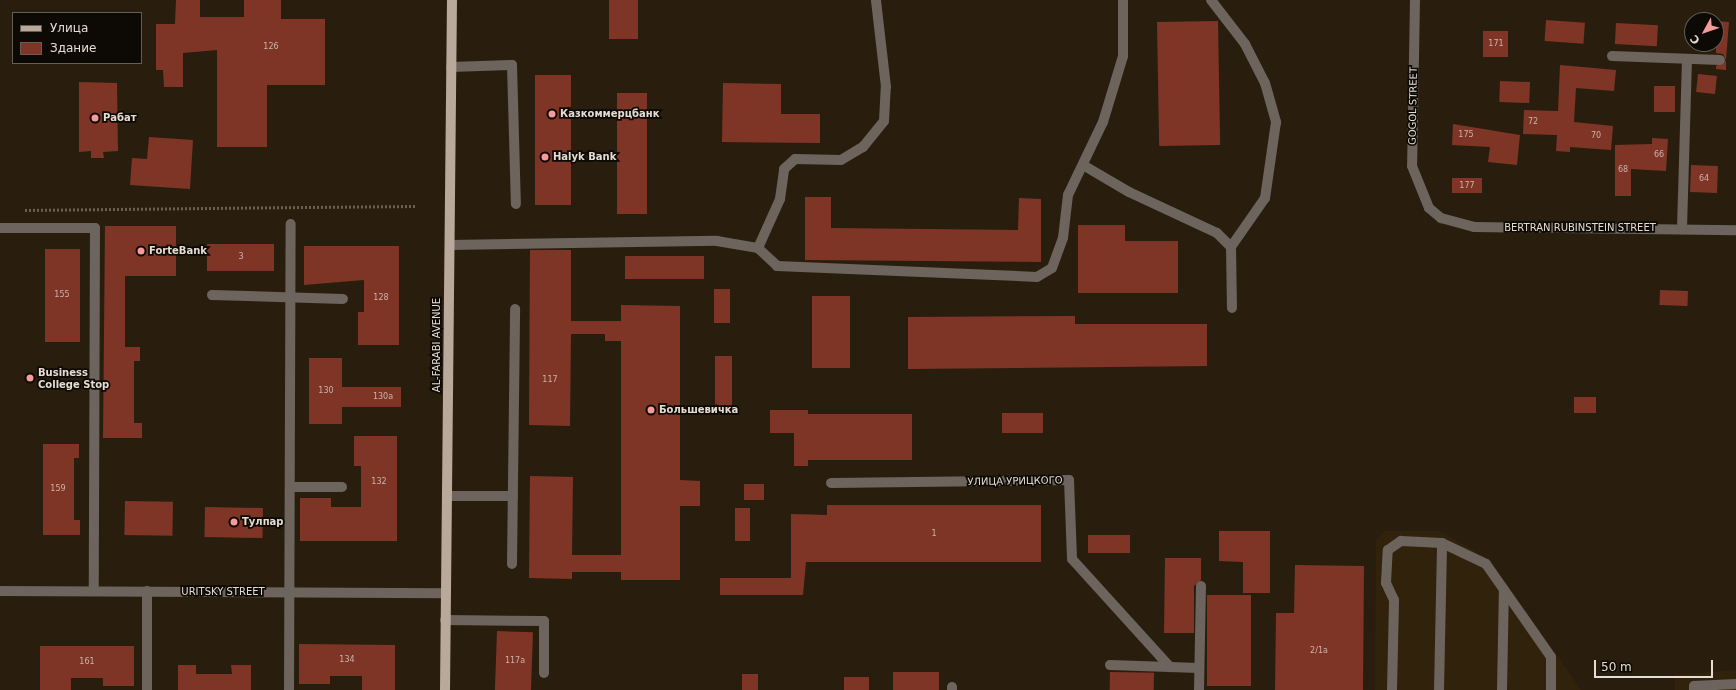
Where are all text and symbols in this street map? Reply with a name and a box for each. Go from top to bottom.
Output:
legend [12,12,142,64]
north arrow [1684,12,1724,52]
text: Улица [50,21,88,35]
text: С [1688,32,1703,47]
house number: 171 [1488,39,1504,49]
text: Здание [50,41,96,55]
house number: 126 [263,42,279,52]
street label: GOGOL STREET [1406,67,1420,145]
place label: Казкоммерцбанк [560,108,660,120]
marker: Казкоммерцбанк [547,109,557,119]
place label: Рабат [103,112,137,124]
marker: Рабат [90,113,100,123]
house number: 72 [1528,117,1538,127]
house number: 175 [1458,130,1474,140]
house number: 70 [1591,131,1601,141]
house number: 66 [1654,150,1664,160]
place label: Halyk Bank [553,151,616,163]
marker: Halyk Bank [540,152,550,162]
house number: 68 [1618,165,1628,175]
house number: 64 [1699,174,1709,184]
house number: 177 [1459,181,1475,191]
street label: BERTRAN RUBINSTEIN STREET [1504,222,1656,234]
place label: ForteBank [149,245,207,257]
marker: ForteBank [136,246,146,256]
house number: 3 [238,252,244,262]
house number: 155 [54,290,70,300]
house number: 128 [373,293,389,303]
street label: AL-FARABI AVENUE [431,298,443,392]
place label: Business College Stop [38,366,109,390]
marker: Business College Stop [25,373,35,383]
house number: 117 [542,375,558,385]
house number: 130 [318,386,334,396]
house number: 130а [373,392,393,402]
place label: Большевичка [659,404,738,416]
marker: Большевичка [646,405,656,415]
street label: УЛИЦА УРИЦКОГО [967,474,1063,488]
house number: 132 [371,477,387,487]
house number: 159 [50,484,66,494]
place label: Тулпар [242,516,283,528]
marker: Тулпар [229,517,239,527]
house number: 1 [931,529,937,539]
street label: URITSKY STREET [181,586,265,598]
house number: 2/1а [1310,646,1328,656]
scale bar [1596,652,1715,678]
house number: 134 [339,655,355,665]
house number: 117а [505,656,525,666]
house number: 161 [79,657,95,667]
text: 50 m [1601,660,1632,674]

